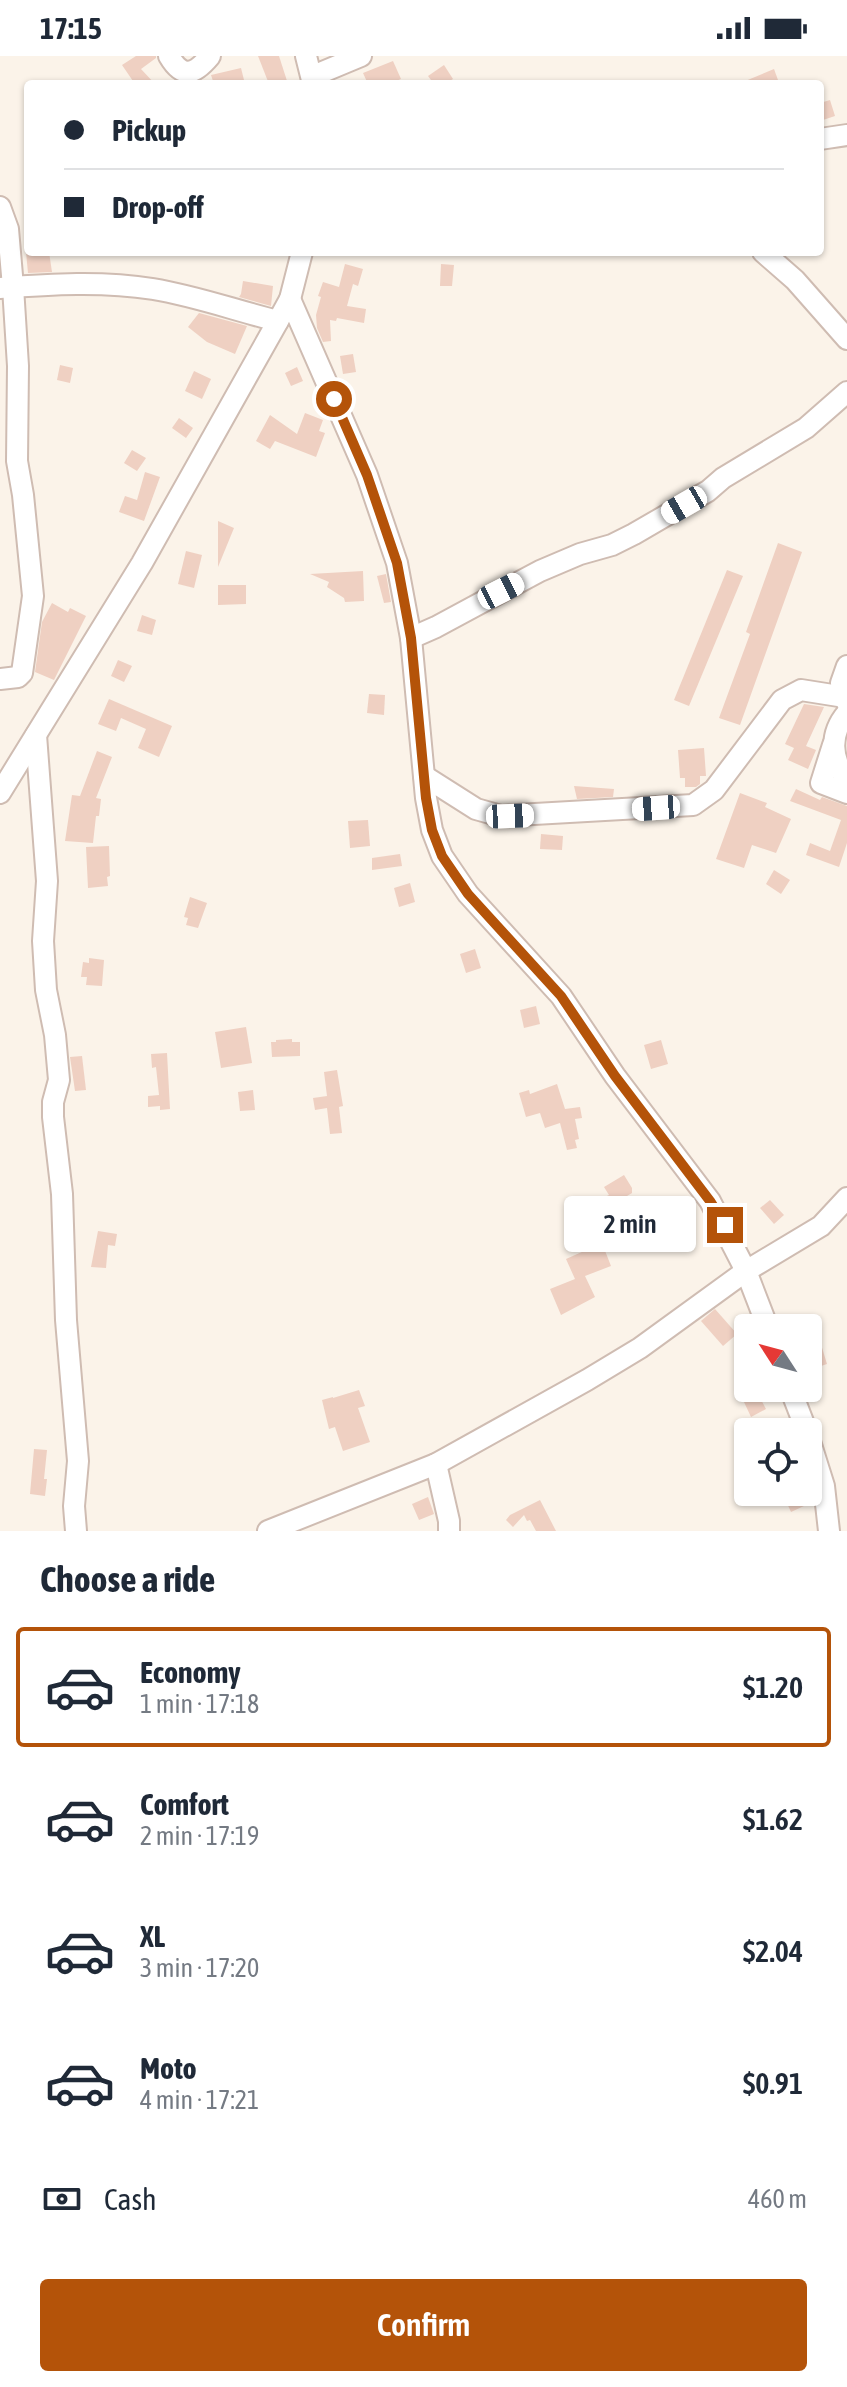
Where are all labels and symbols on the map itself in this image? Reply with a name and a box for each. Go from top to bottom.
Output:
route start [316,381,352,417]
car [657,483,711,527]
car [474,569,528,613]
car [631,794,681,822]
car [486,803,534,829]
callout: 2 min [565,1197,697,1253]
route end [707,1207,743,1243]
north arrow [734,1314,822,1402]

